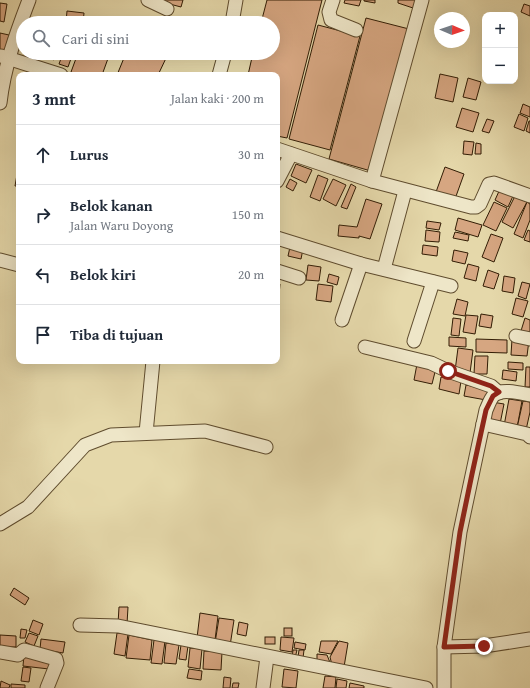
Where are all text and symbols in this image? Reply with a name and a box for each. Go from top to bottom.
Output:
north arrow [434,12,470,48]
map controls [482,12,518,84]
button: + [482,12,518,48]
search box [16,16,280,60]
icon: search [30,27,52,49]
text: Cari di sini [62,28,129,49]
button: − [482,48,518,84]
text: 3 mnt [32,86,76,111]
text: Jalan kaki · 200 m [171,89,264,108]
icon: ahead [32,144,54,166]
text: Lurus [70,144,108,165]
text: 30 m [238,145,264,164]
text: Belok kanan [70,195,153,216]
icon: right [32,204,54,226]
text: 150 m [232,205,264,224]
text: Jalan Waru Doyong [70,216,173,235]
icon: left [32,264,54,286]
text: Belok kiri [70,264,136,285]
text: 20 m [238,265,264,284]
icon: arrive [32,324,54,346]
text: Tiba di tujuan [70,324,163,345]
route start [439,362,457,380]
route end [475,637,493,655]

